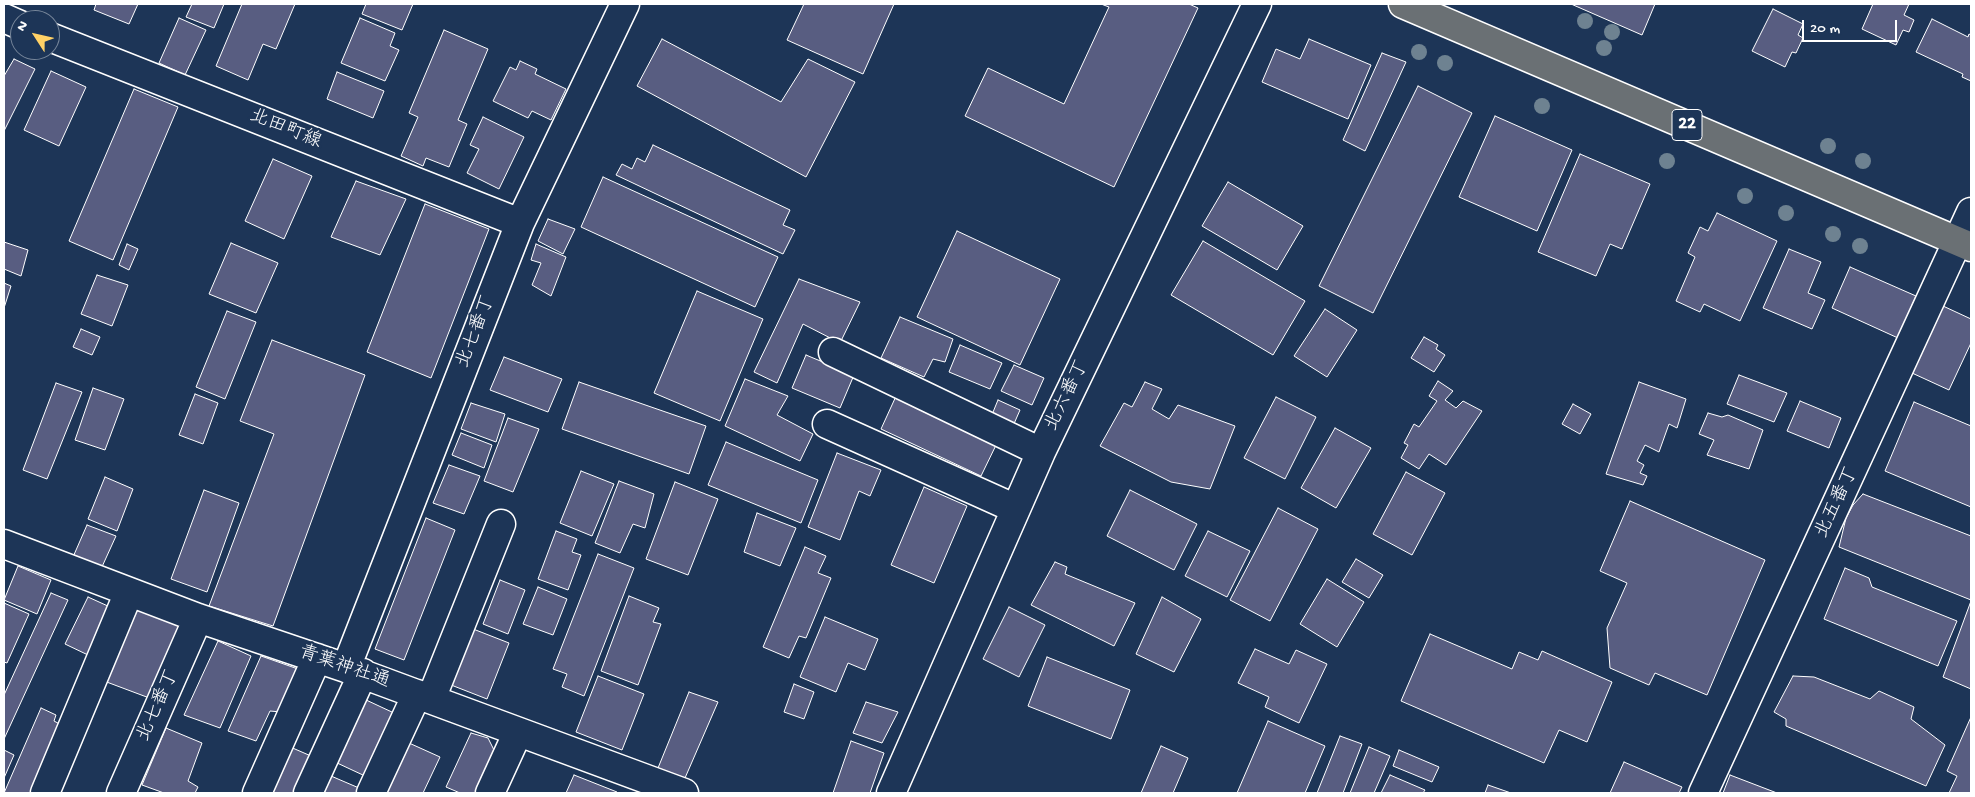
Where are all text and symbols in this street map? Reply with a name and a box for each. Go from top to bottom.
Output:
north arrow [10,10,60,60]
scale bar [1805,10,1900,42]
text: N [14,18,33,35]
text: 20 m [1810,20,1840,38]
street label: 北田町線 [245,105,325,155]
road number: 22 [1672,110,1702,140]
street label: 北七番丁 [453,292,501,372]
street label: 北六番丁 [1041,357,1095,435]
street label: 北五番丁 [1812,464,1864,542]
street label: 青葉神社通 [295,642,393,694]
street label: 北七番丁 [133,667,185,745]

